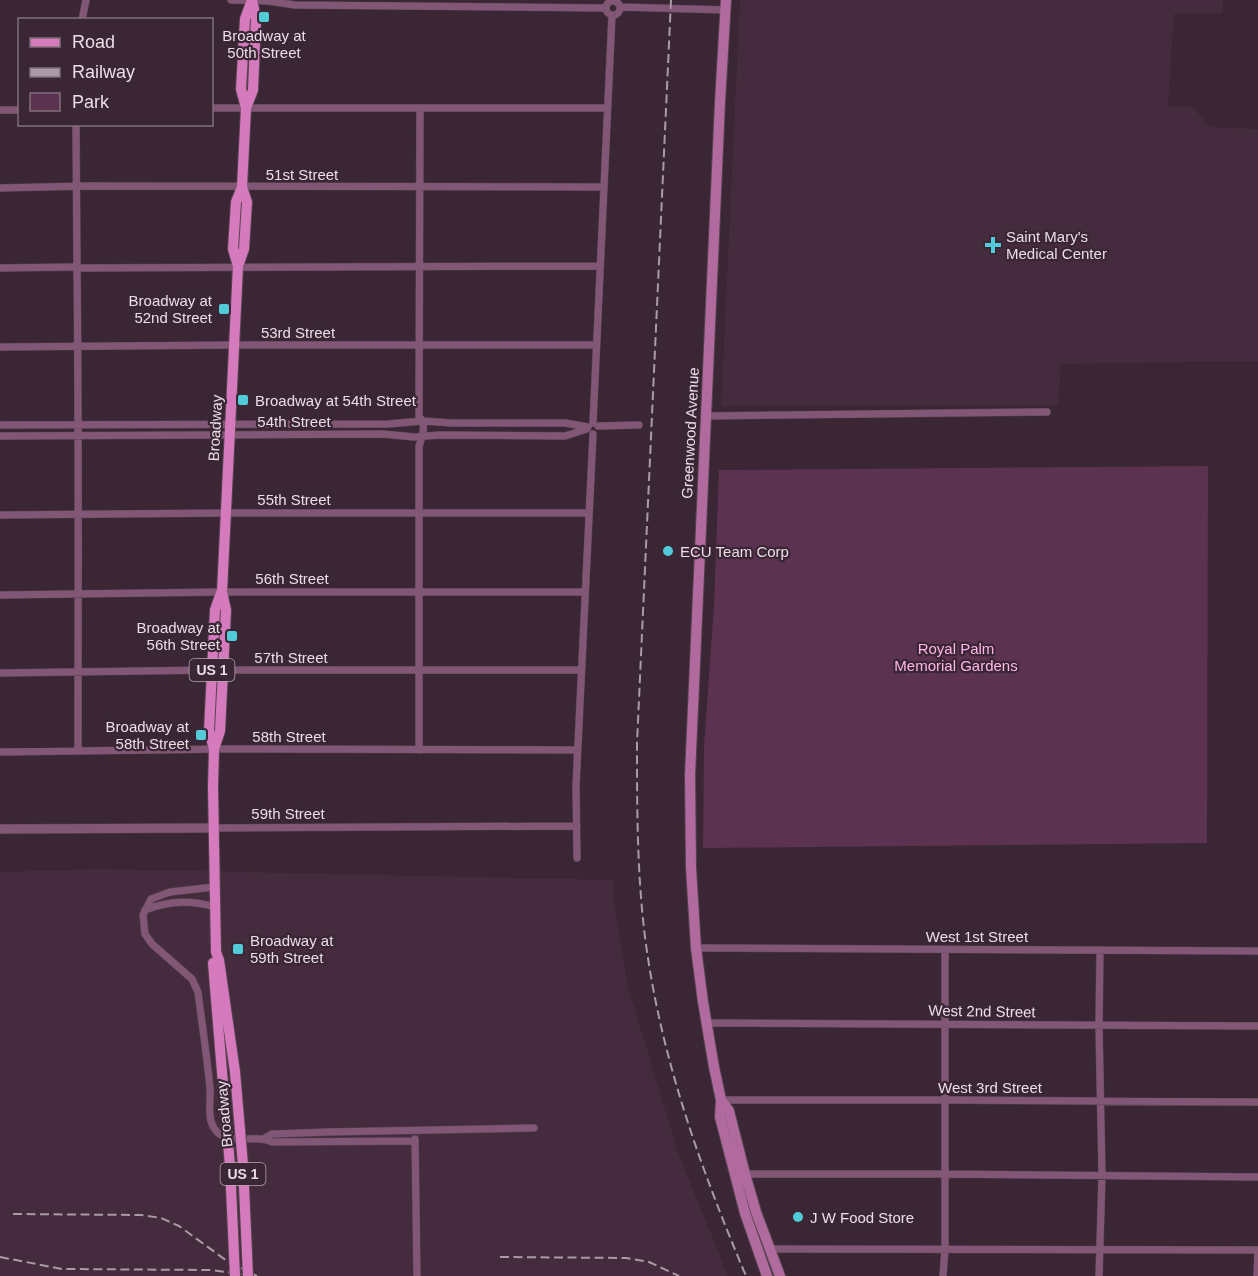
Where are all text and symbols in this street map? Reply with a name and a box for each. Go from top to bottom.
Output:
marker: Broadway at 50th Street [257,10,271,24]
legend [18,18,213,126]
place label: Broadway at 50th Street [222,27,307,61]
text: Road [72,32,115,52]
text: Railway [72,62,135,82]
text: Park [72,92,110,112]
street label: 51st Street [266,166,339,183]
place label: Saint Mary's Medical Center [1006,228,1107,262]
marker: Saint Mary's Medical Center [984,236,1002,254]
place label: Broadway at 52nd Street [129,292,213,326]
marker: Broadway at 52nd Street [217,302,231,316]
street label: 53rd Street [261,324,336,341]
street label: Greenwood Avenue [678,367,702,499]
place label: Broadway at 54th Street [255,392,417,409]
marker: Broadway at 54th Street [236,393,250,407]
street label: Broadway [205,394,225,462]
street label: 54th Street [257,413,332,430]
street label: 55th Street [257,491,332,508]
place label: ECU Team Corp [680,543,789,560]
marker: ECU Team Corp [661,544,675,558]
street label: 56th Street [255,570,330,587]
place label: Broadway at 56th Street [137,619,221,653]
marker: Broadway at 56th Street [225,629,239,643]
park label: Royal Palm Memorial Gardens [894,640,1018,674]
street label: 57th Street [254,649,329,666]
road number: US 1 [190,659,234,681]
place label: Broadway at 58th Street [106,718,190,752]
marker: Broadway at 58th Street [194,728,208,742]
street label: 58th Street [252,728,327,745]
street label: 59th Street [251,805,326,822]
street label: West 1st Street [926,928,1029,945]
place label: Broadway at 59th Street [250,932,334,966]
marker: Broadway at 59th Street [231,942,245,956]
street label: West 2nd Street [928,1002,1037,1020]
street label: West 3rd Street [938,1079,1043,1096]
street label: Broadway [213,1080,235,1148]
road number: US 1 [220,1163,266,1185]
place label: J W Food Store [810,1209,914,1226]
marker: J W Food Store [791,1210,805,1224]

